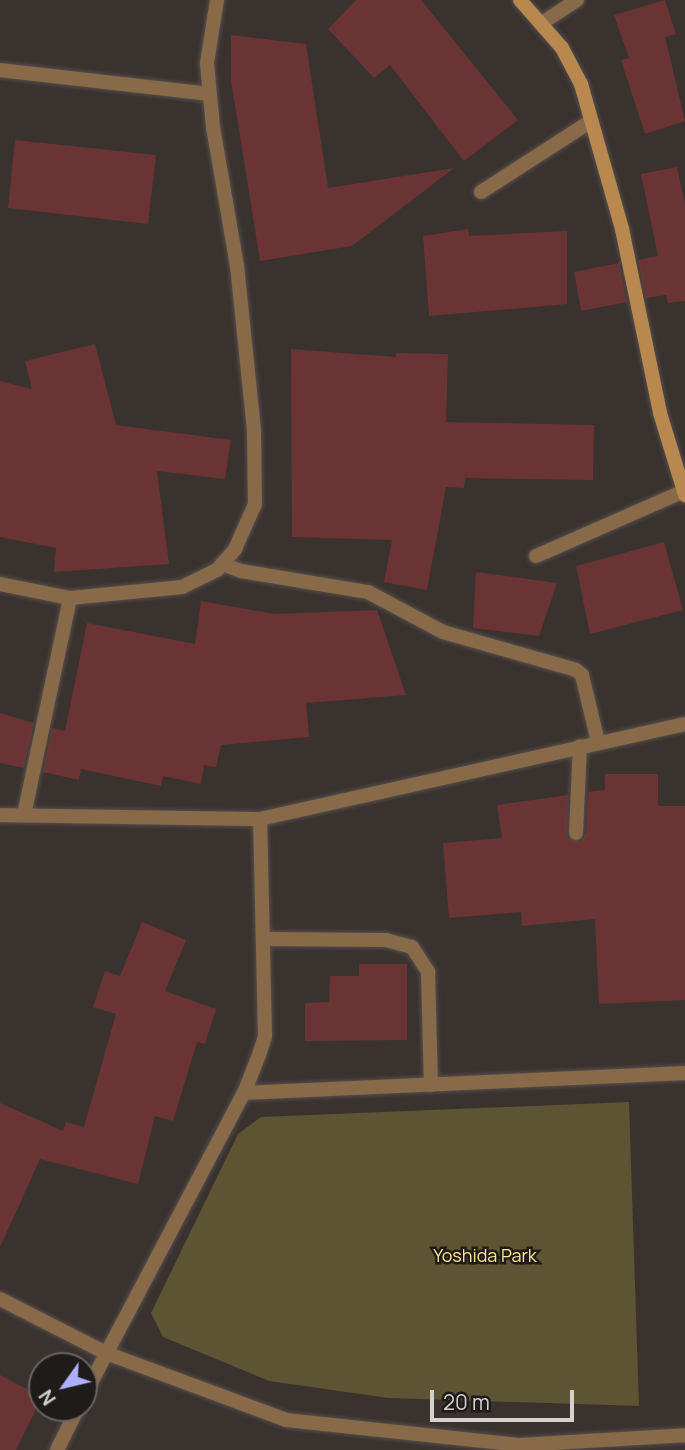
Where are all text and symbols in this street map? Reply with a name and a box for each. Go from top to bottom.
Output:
park label: Yoshida Park [433,1244,537,1266]
north arrow [28,1352,98,1422]
scale bar [433,1376,576,1420]
text: N [33,1385,62,1411]
text: 20 m [443,1388,490,1416]

